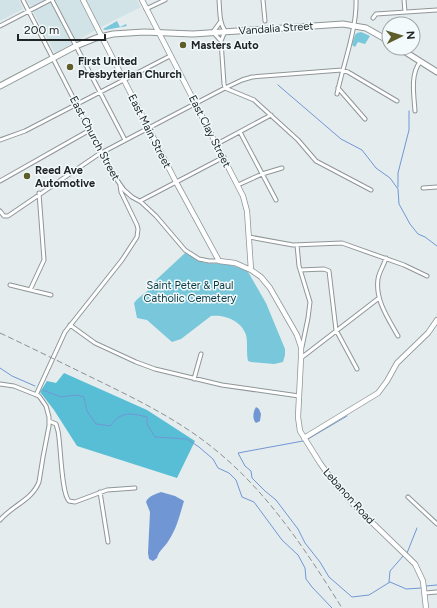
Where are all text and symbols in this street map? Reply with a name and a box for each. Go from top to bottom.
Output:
scale bar [18,16,105,42]
north arrow [381,16,421,56]
street label: Vandalia Street [238,19,314,38]
text: 200 m [24,23,59,37]
text: N [404,30,417,40]
place label: Masters Auto [191,39,259,52]
marker: Masters Auto [178,40,188,50]
place label: First United Presbyterian Church [78,55,182,81]
marker: First United Presbyterian Church [65,62,75,72]
street label: East Main Street [125,92,174,170]
street label: East Clay Street [186,93,233,170]
street label: East Church Street [67,94,122,183]
place label: Reed Ave Automotive [35,164,95,190]
marker: Reed Ave Automotive [22,171,32,181]
park label: Saint Peter & Paul Catholic Cemetery [144,279,237,305]
street label: Lebanon Road [320,466,377,527]

